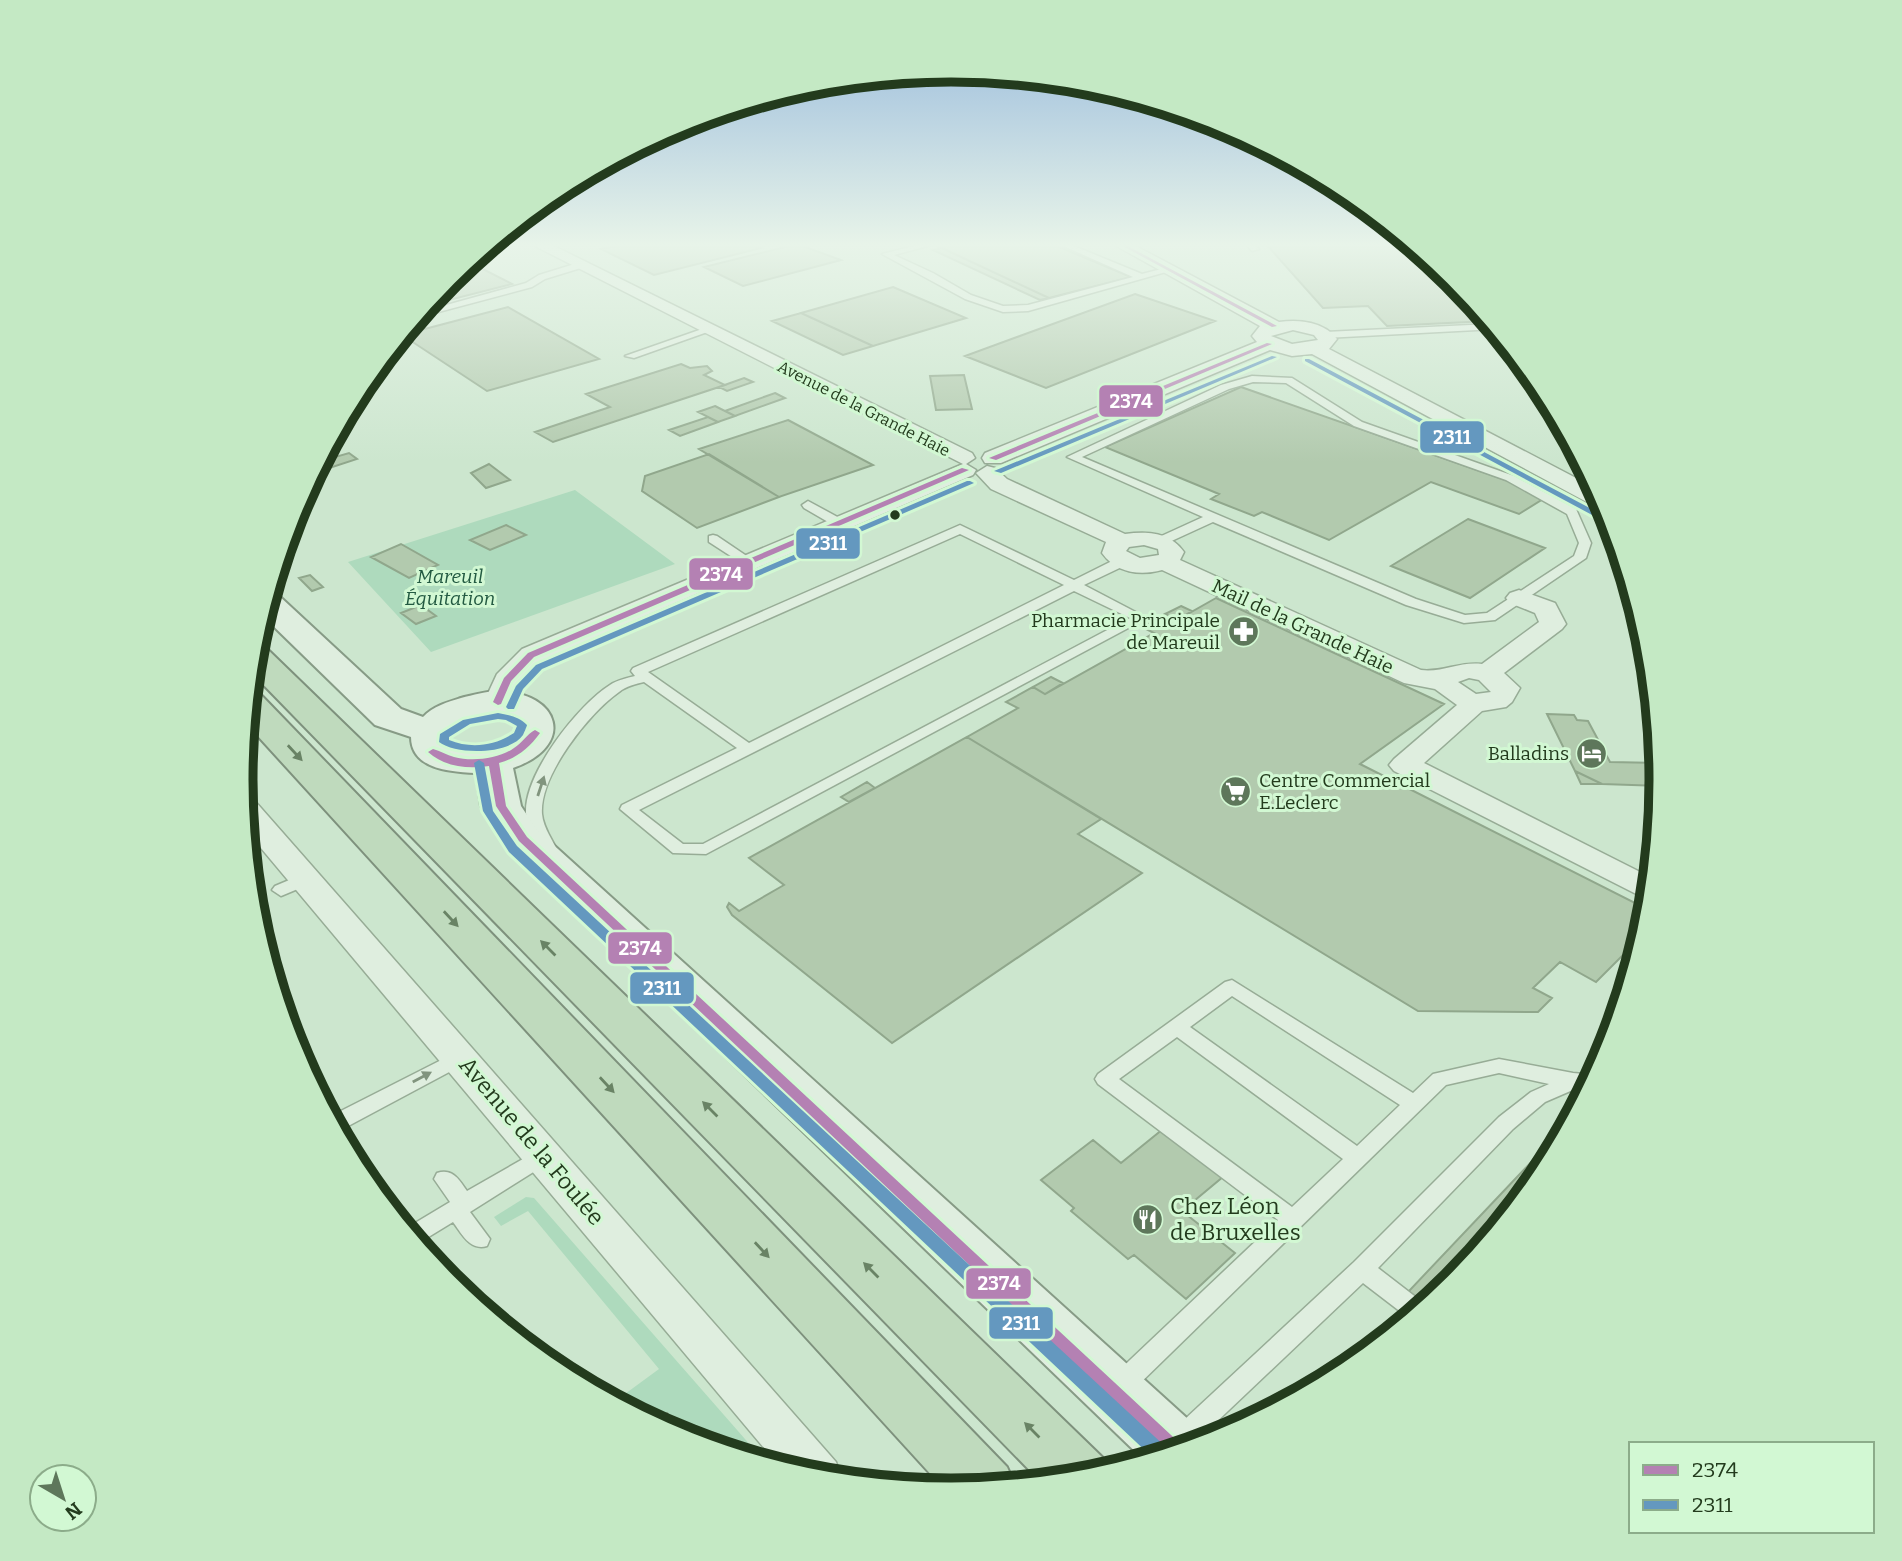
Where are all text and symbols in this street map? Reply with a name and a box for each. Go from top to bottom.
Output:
street label: Avenue de la Grande Haie [775,357,953,460]
line badge: 2374 [1098,384,1164,418]
text: 2374 [1109,390,1153,413]
line badge: 2311 [1419,420,1485,454]
text: 2311 [1433,426,1472,449]
unlabelled marker [888,508,902,522]
line badge: 2311 [795,527,861,560]
text: 2311 [809,532,848,555]
line badge: 2374 [688,557,754,591]
text: 2374 [699,563,743,586]
park label: Mareuil Équitation [405,565,495,610]
street label: Mail de la Grande Haie [1208,574,1397,679]
place label: Pharmacie Principale de Mareuil [1031,609,1220,654]
pharmacy icon: Pharmacie Principale de Mareuil [1226,614,1260,648]
hotel icon: Balladins [1575,736,1609,770]
place label: Balladins [1488,742,1569,765]
one-way arrow [286,744,302,761]
place label: Centre Commercial E.Leclerc [1259,769,1430,814]
supermarket icon: Centre Commercial E.Leclerc [1219,774,1253,808]
one-way arrow [536,775,547,796]
one-way arrow [442,910,458,927]
line badge: 2374 [607,931,673,965]
text: 2374 [618,937,662,960]
one-way arrow [540,940,557,957]
line badge: 2311 [629,971,695,1005]
text: 2311 [643,977,682,1000]
street label: Avenue de la Foulée [453,1051,611,1231]
one-way arrow [412,1071,431,1083]
one-way arrow [598,1076,615,1093]
one-way arrow [702,1101,718,1118]
place label: Chez Léon de Bruxelles [1170,1192,1301,1246]
restaurant icon: Chez Léon de Bruxelles [1130,1202,1164,1236]
one-way arrow [754,1241,770,1258]
one-way arrow [862,1261,879,1278]
line badge: 2374 [965,1267,1032,1300]
text: 2374 [977,1272,1021,1295]
line badge: 2311 [988,1306,1054,1340]
text: 2311 [1002,1312,1041,1335]
one-way arrow [1024,1422,1040,1438]
legend [1629,1442,1874,1533]
text: 2374 [1692,1457,1738,1483]
north arrow [28,1463,98,1533]
text: 2311 [1692,1492,1733,1518]
text: N [60,1497,86,1525]

